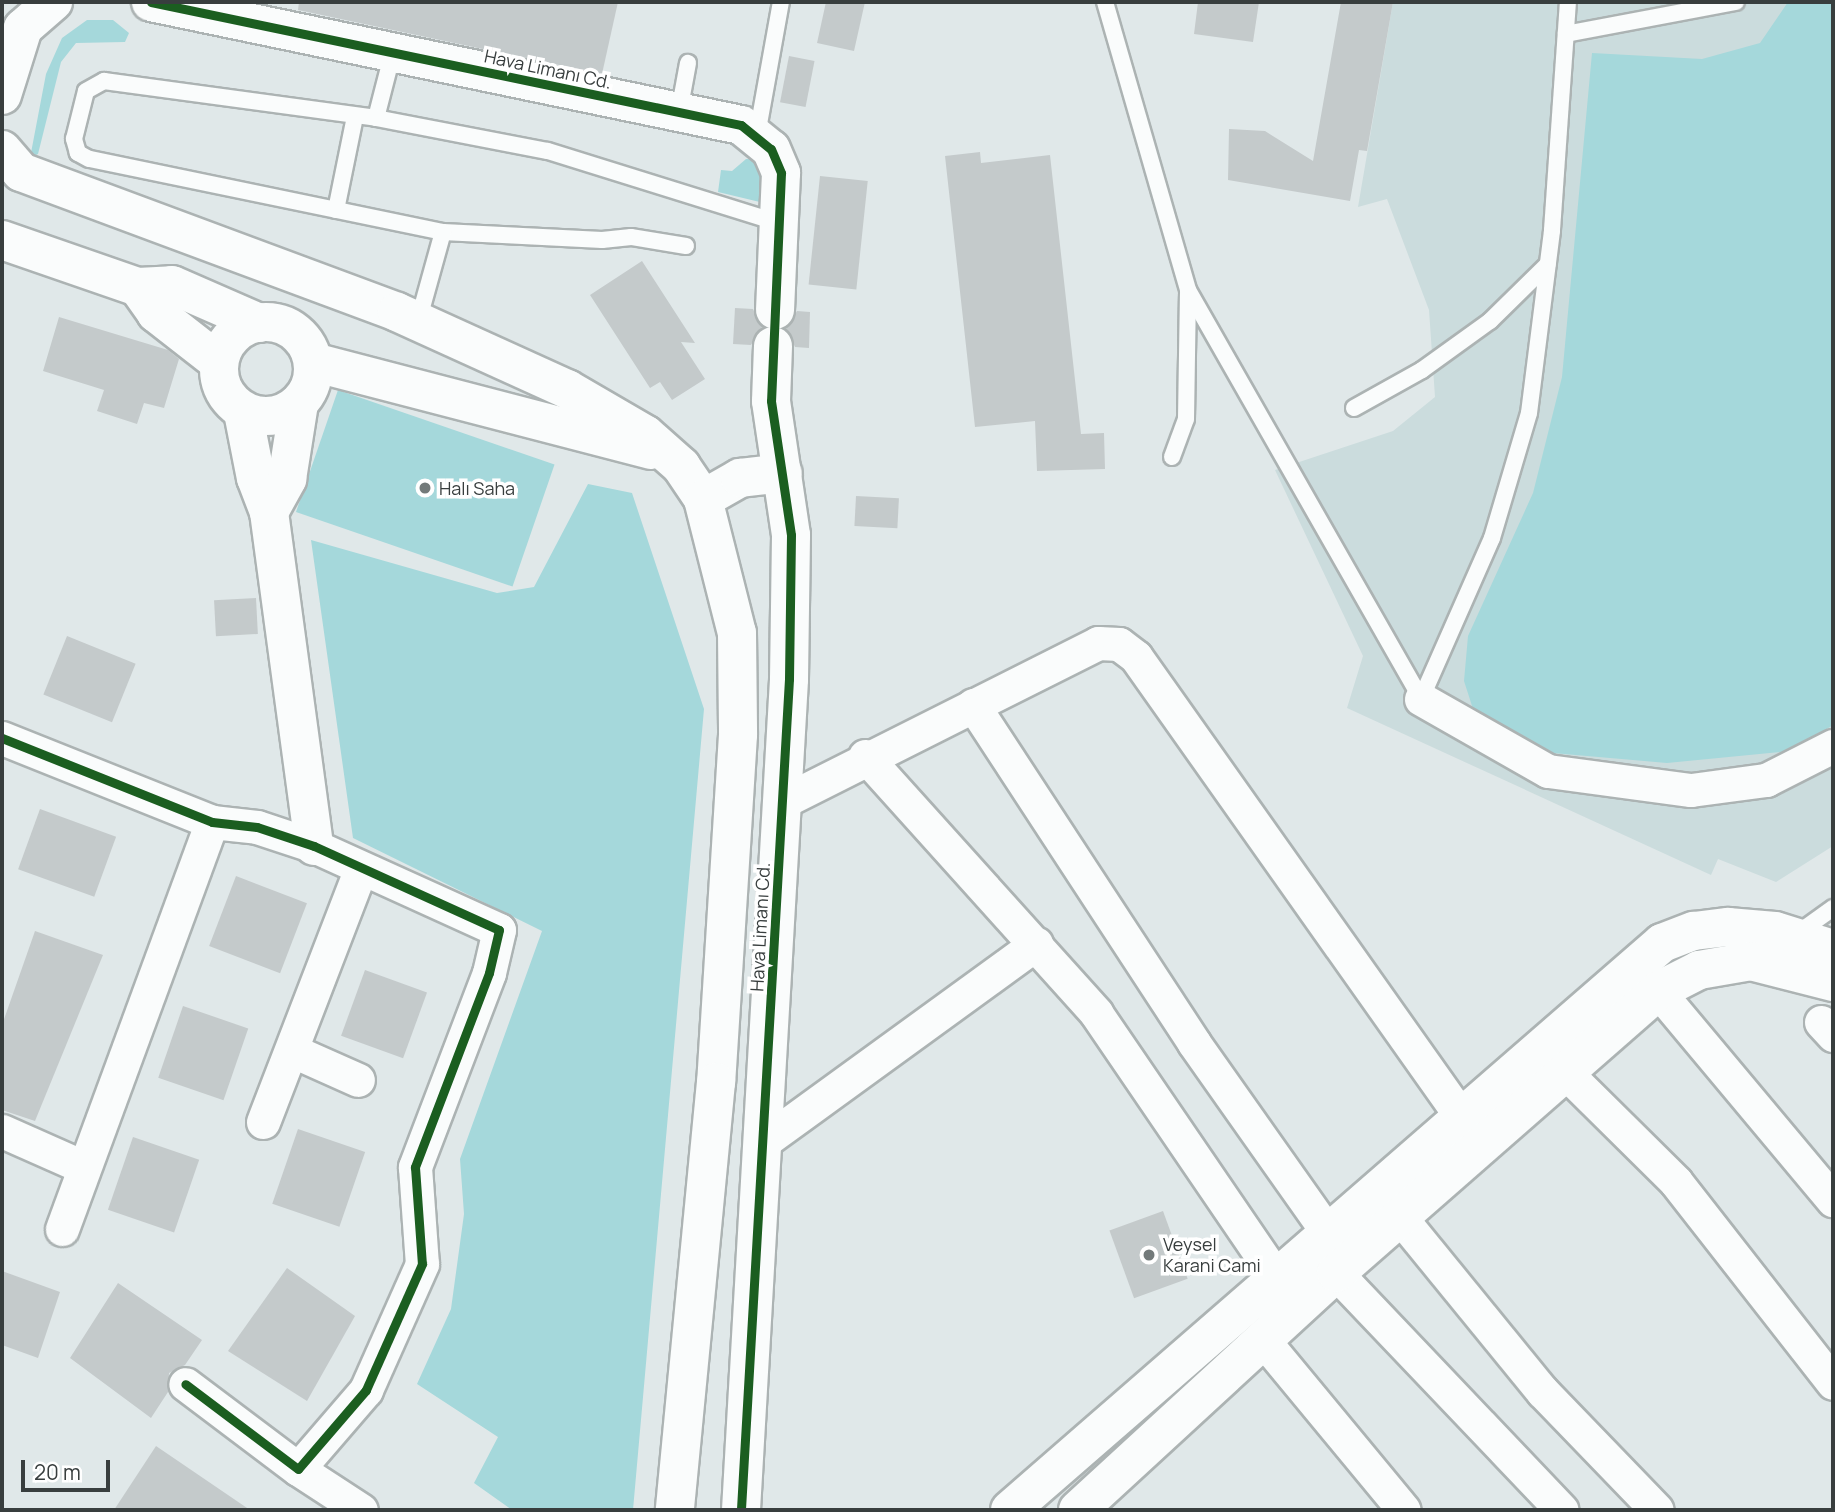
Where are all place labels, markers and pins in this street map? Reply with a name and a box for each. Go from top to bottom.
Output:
place label: Halı Saha [439,477,515,499]
marker: Halı Saha [417,480,433,496]
place label: Veysel Karani Cami [1163,1234,1261,1276]
marker: Veysel Karani Cami [1141,1247,1157,1263]

